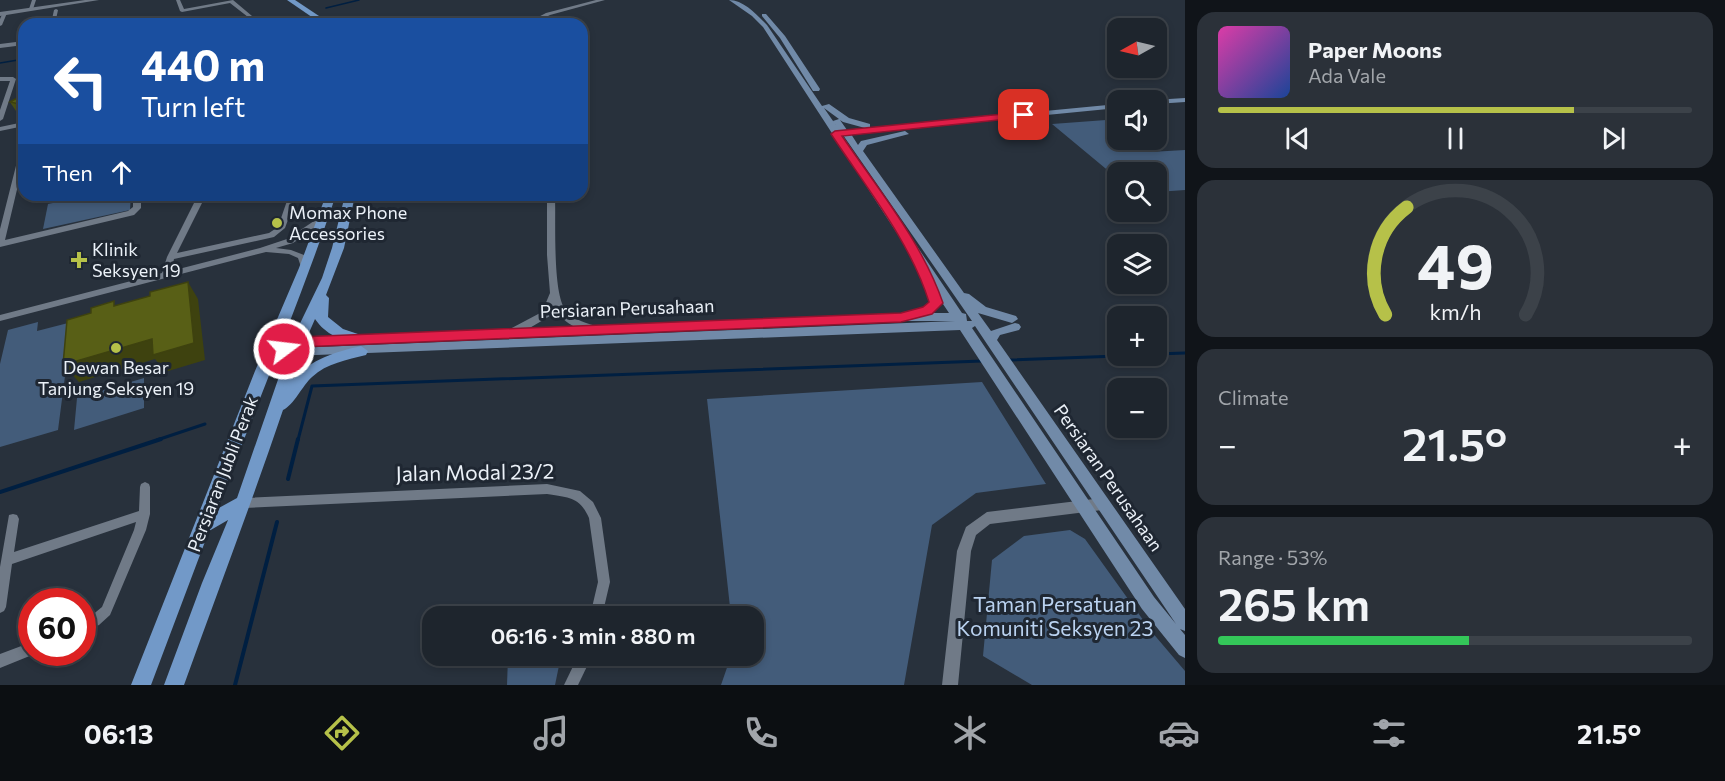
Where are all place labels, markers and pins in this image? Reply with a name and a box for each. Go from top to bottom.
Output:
pin [998,89,1049,140]
place label: Momax Phone Accessories [289,201,407,244]
marker: Momax Phone Accessories [270,216,284,230]
place label: Klinik Seksyen 19 [92,238,181,281]
marker: Klinik Seksyen 19 [70,251,88,269]
marker: Dewan Besar Tanjung Seksyen 19 [109,341,123,355]
place label: Dewan Besar Tanjung Seksyen 19 [38,356,194,399]

